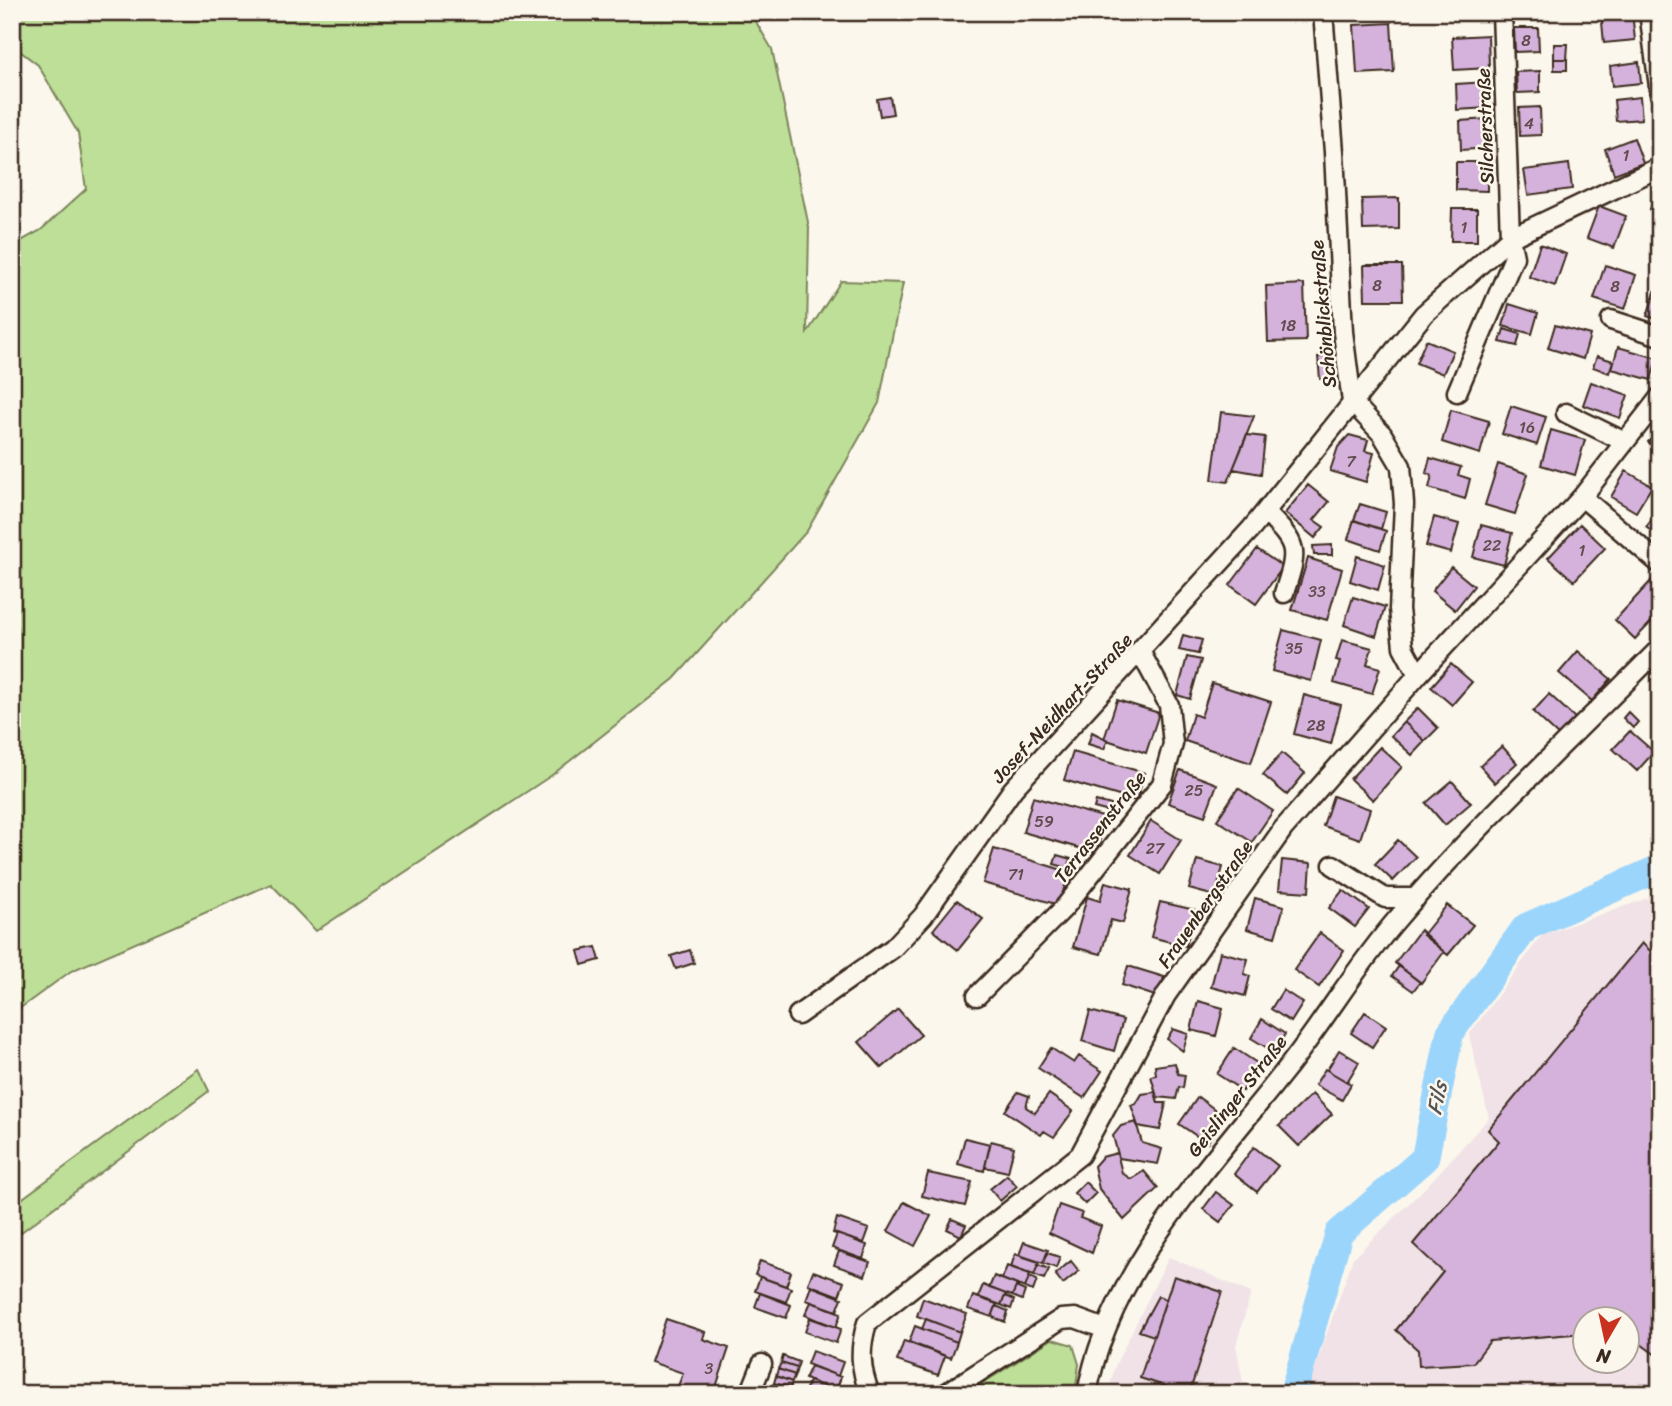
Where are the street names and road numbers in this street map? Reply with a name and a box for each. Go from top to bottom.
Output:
street label: Silcherstraße [1466,67,1504,185]
street label: Schönblickstraße [1300,239,1346,389]
street label: Josef-Neidhart-Straße [982,625,1141,792]
street label: Terrassenstraße [1045,763,1155,891]
street label: Frauenbergstraße [1148,833,1262,975]
street label: Geislinger Straße [1178,1028,1296,1164]

